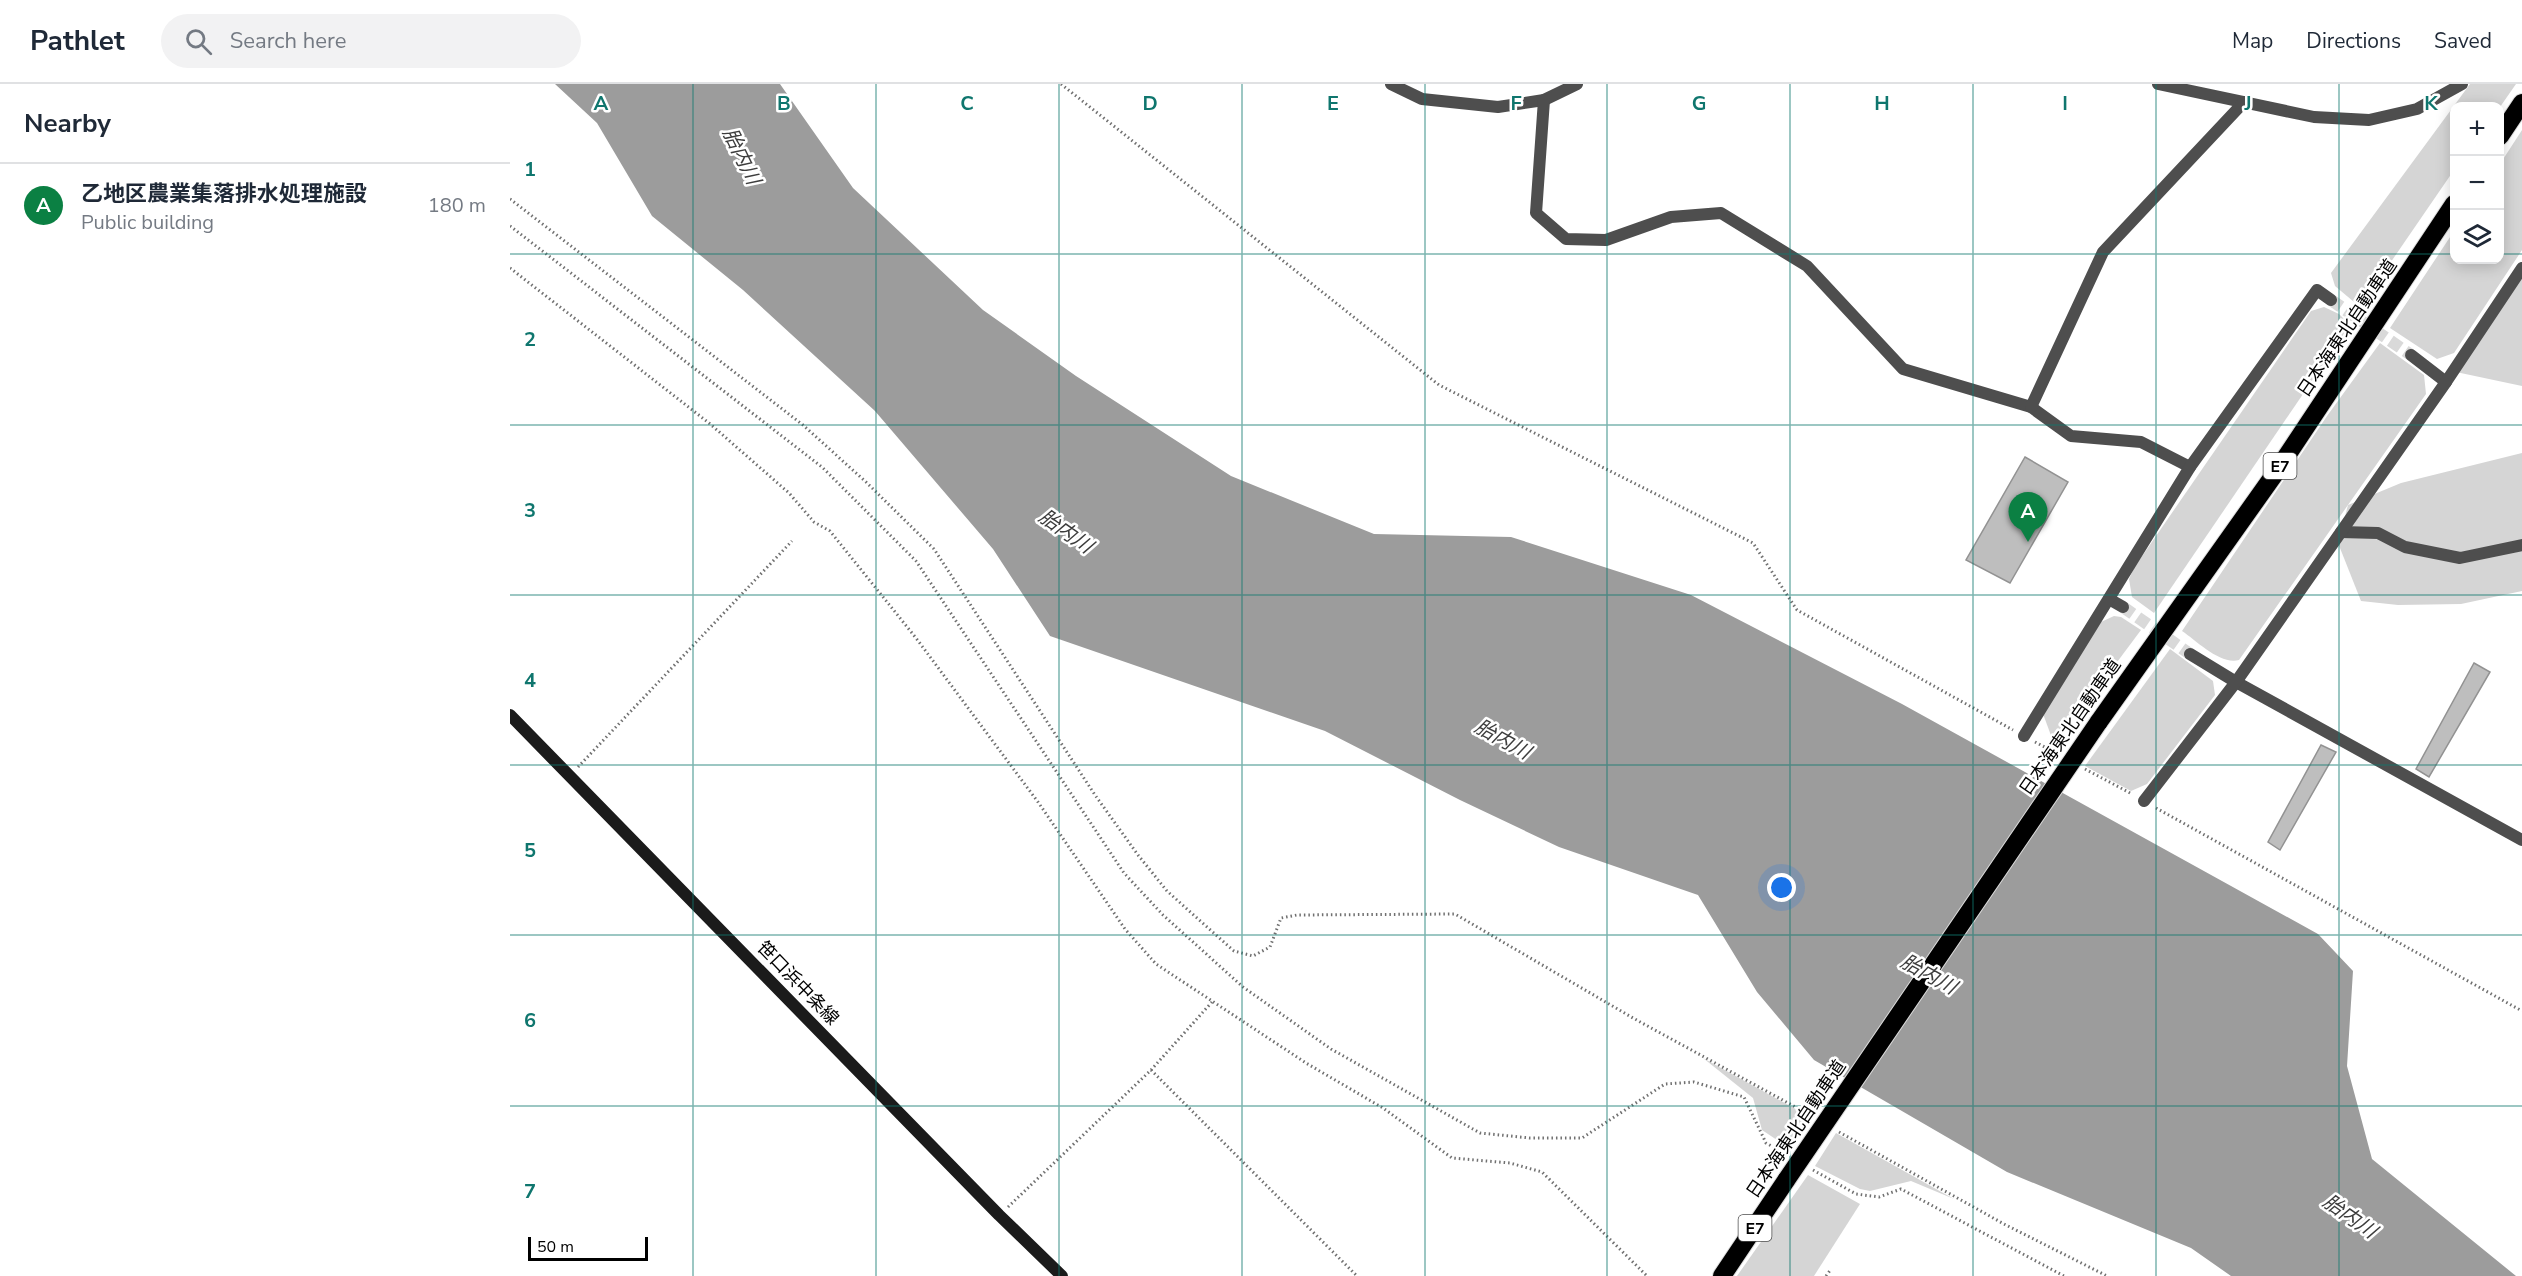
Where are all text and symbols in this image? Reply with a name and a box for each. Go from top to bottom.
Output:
search box [161,14,581,68]
text: Pathlet [30,22,125,60]
icon: search [182,25,215,58]
text: Search here [230,26,346,56]
text: Map [2232,27,2273,55]
text: Directions [2306,27,2401,55]
text: Saved [2434,27,2492,55]
text: A [594,90,609,117]
text: B [777,90,791,117]
text: C [960,90,974,117]
text: D [1142,90,1158,117]
text: E [1327,90,1339,117]
text: F [1510,90,1522,117]
text: G [1692,90,1706,117]
text: H [1874,90,1890,117]
text: I [2062,90,2068,117]
text: J [2243,90,2252,117]
text: K [2424,90,2438,117]
map controls [2450,102,2504,264]
button: + [2450,102,2504,156]
text: Nearby [24,106,111,141]
water label: 胎内川 [716,123,768,191]
text: 1 [524,156,536,183]
button: − [2450,156,2504,210]
text: 乙地区農業集落排水処理施設 [81,179,367,209]
text: A [36,192,51,219]
text: 180 m [428,192,486,219]
text: Public building [81,209,214,236]
button: layers [2450,210,2504,264]
street label: 日本海東北自動車道 [2292,254,2402,402]
text: 2 [524,326,536,353]
road number: E7 [2264,453,2296,479]
pin: A [2008,492,2048,542]
text: 3 [524,497,536,524]
water label: 胎内川 [1033,503,1100,561]
street label: 日本海東北自動車道 [2014,654,2126,800]
text: 4 [524,667,536,694]
water label: 胎内川 [1470,713,1537,767]
text: 5 [524,837,536,864]
your location [1767,873,1796,902]
street label: 笹口浜中条線 [752,936,844,1030]
water label: 胎内川 [1896,948,1963,1002]
text: 6 [524,1007,536,1034]
street label: 日本海東北自動車道 [1741,1055,1851,1203]
text: 7 [524,1178,536,1205]
water label: 胎内川 [2317,1188,2384,1246]
road number: E7 [1738,1215,1772,1241]
scale bar [528,1234,648,1262]
text: 50 m [537,1236,574,1258]

